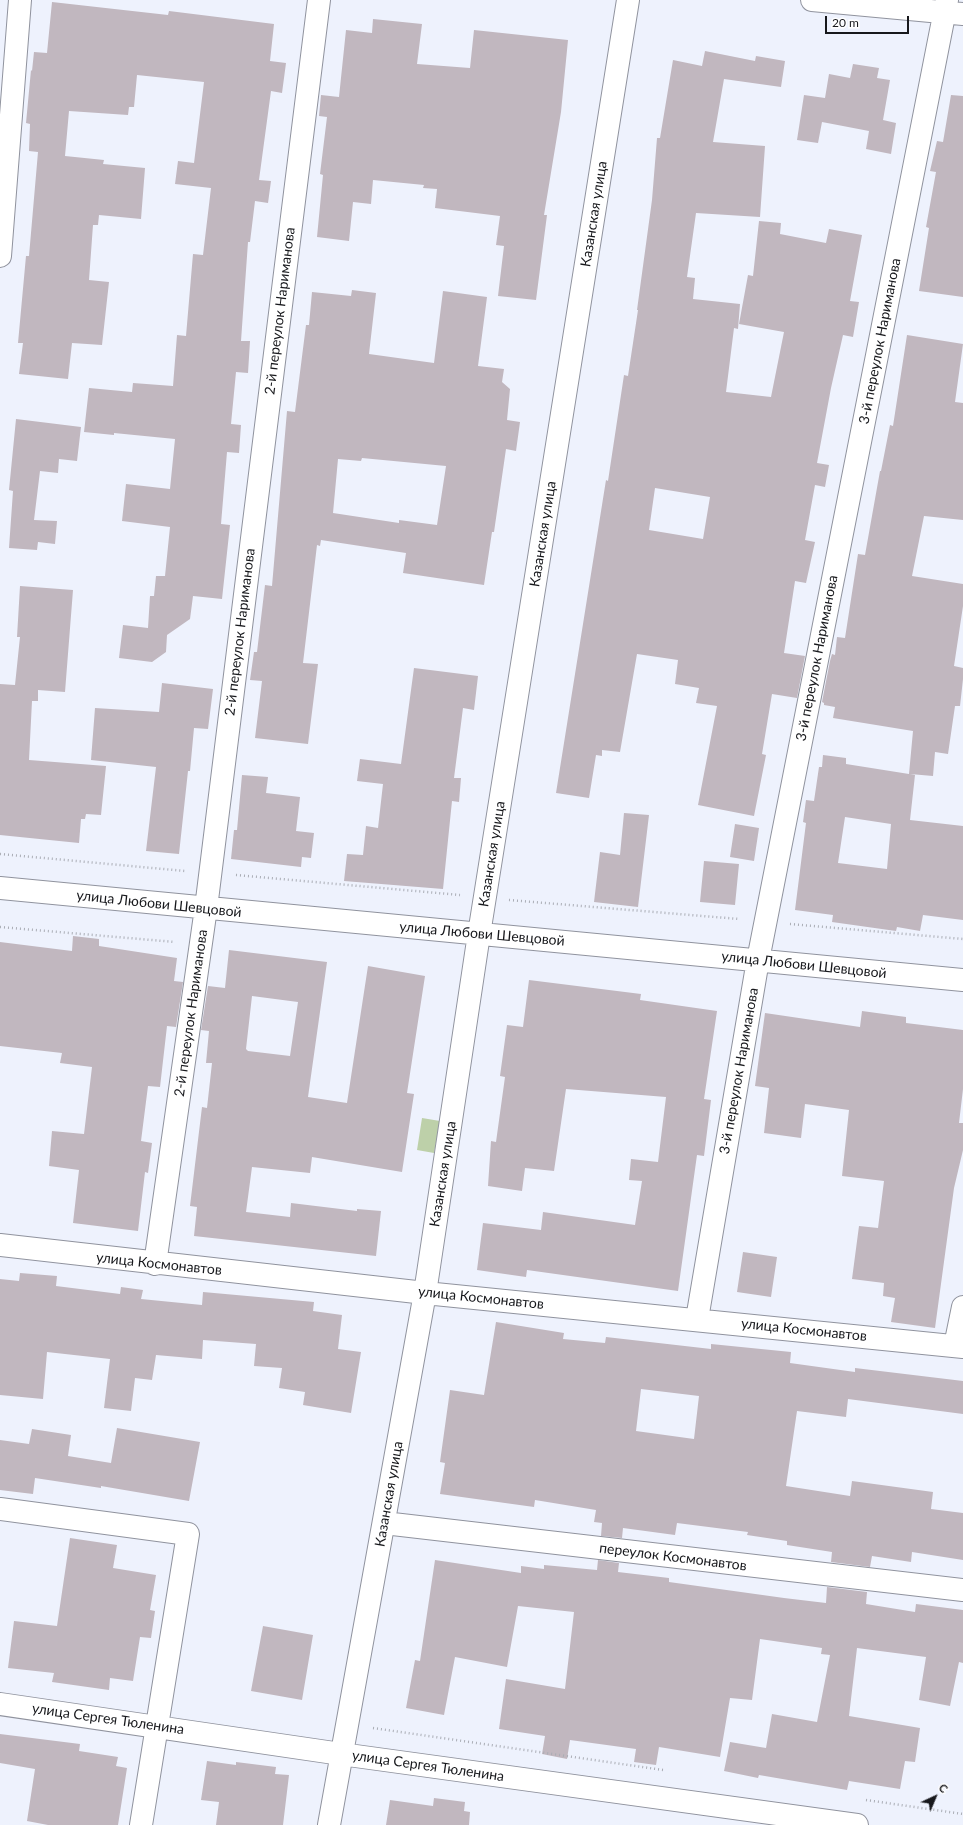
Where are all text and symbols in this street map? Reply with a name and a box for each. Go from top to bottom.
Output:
scale bar [827,8,911,34]
text: 20 m [832,15,859,30]
street label: Казанская улица [577,160,611,268]
street label: 2-й переулок Нариманова [261,226,299,396]
street label: 3-й переулок Нариманова [856,257,904,425]
street label: Казанская улица [526,480,560,588]
street label: 2-й переулок Нариманова [221,547,259,717]
street label: 3-й переулок Нариманова [793,574,841,742]
street label: Казанская улица [475,800,509,908]
street label: улица Любови Шевцовой [76,887,242,921]
street label: улица Любови Шевцовой [399,918,565,950]
street label: 2-й переулок Нариманова [171,928,211,1098]
street label: улица Любови Шевцовой [721,948,887,982]
street label: 3-й переулок Нариманова [716,986,762,1156]
street label: Казанская улица [426,1120,460,1228]
street label: улица Космонавтов [95,1249,223,1279]
street label: улица Космонавтов [417,1283,545,1313]
street label: улица Космонавтов [740,1315,868,1345]
street label: Казанская улица [371,1440,407,1548]
street label: переулок Космонавтов [598,1540,748,1574]
street label: улица Сергея Тюленина [31,1700,185,1738]
street label: улица Сергея Тюленина [351,1747,505,1785]
north arrow [915,1777,955,1817]
text: С [937,1781,951,1795]

